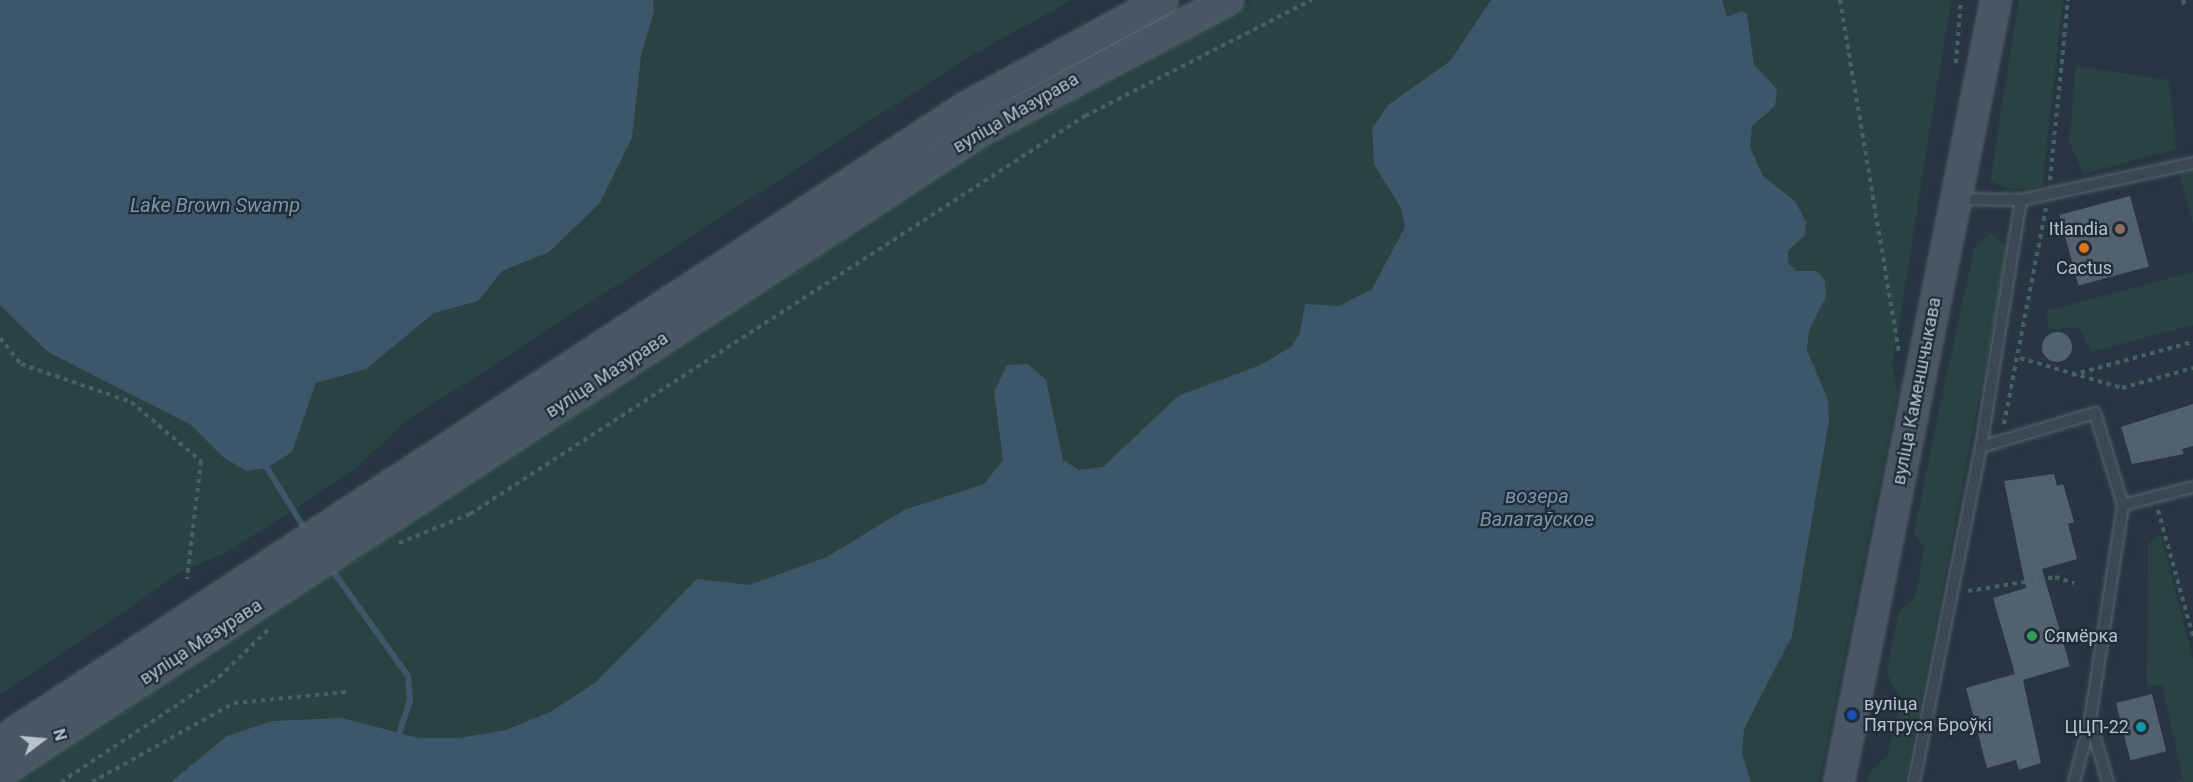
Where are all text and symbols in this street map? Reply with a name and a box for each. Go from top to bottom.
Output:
street label: вуліца Мазурава [949,68,1083,158]
water label: Lake Brown Swamp [130,193,300,217]
place label: Itlandia [2049,218,2108,240]
marker: Itlandia [2113,222,2127,236]
marker: Cactus [2077,241,2091,255]
place label: Cactus [2056,257,2112,279]
street label: вуліца Каменшчыкава [1888,295,1946,487]
street label: вуліца Мазурава [542,327,672,423]
water label: возера Валатаўское [1480,485,1594,532]
street label: вуліца Мазурава [136,594,266,690]
place label: Сямёрка [2044,625,2118,647]
marker: Сямёрка [2025,629,2039,643]
place label: вуліца Пятруся Броўкі [1864,694,1992,736]
marker: вуліца Пятруся Броўкі [1845,708,1859,722]
north arrow [12,710,72,770]
place label: ЦЦП-22 [2065,716,2129,738]
marker: ЦЦП-22 [2134,720,2148,734]
text: N [49,727,70,743]

